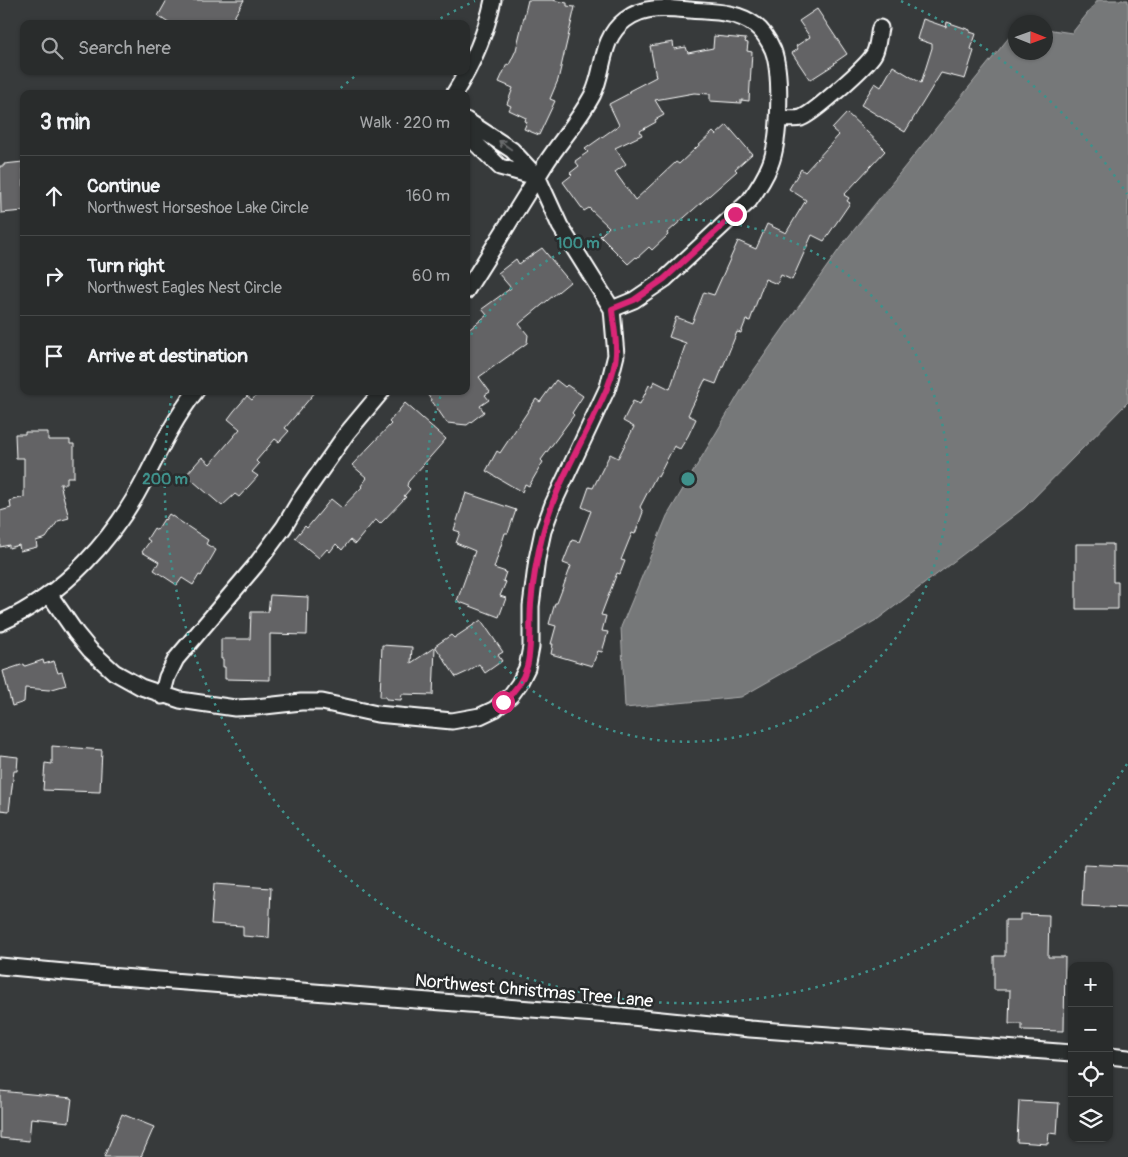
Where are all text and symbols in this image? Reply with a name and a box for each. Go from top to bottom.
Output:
north arrow [1008,15,1053,60]
search box [20,20,470,75]
icon: search [38,34,66,62]
text: Search here [78,36,171,60]
text: 3 min [40,109,90,136]
text: Walk · 220 m [360,113,450,133]
one-way arrow [498,140,512,150]
text: Continue [87,174,160,198]
icon: ahead [40,182,68,210]
text: 160 m [406,186,450,206]
text: Northwest Horseshoe Lake Circle [87,198,309,218]
route end [724,203,747,226]
text: 100 m [557,234,599,253]
text: Turn right [87,254,165,278]
icon: right [40,262,68,290]
text: 60 m [412,266,450,286]
text: Northwest Eagles Nest Circle [87,278,282,298]
icon: arrive [40,342,68,370]
text: Arrive at destination [87,344,248,368]
text: 200 m [142,470,188,489]
centre of rings [679,470,697,488]
route start [492,691,515,714]
map controls [1068,962,1113,1142]
button: + [1068,962,1113,1007]
street label: Northwest Christmas Tree Lane [414,969,654,1013]
button: − [1068,1007,1113,1052]
button: locate [1068,1052,1113,1097]
button: layers [1068,1097,1113,1142]

